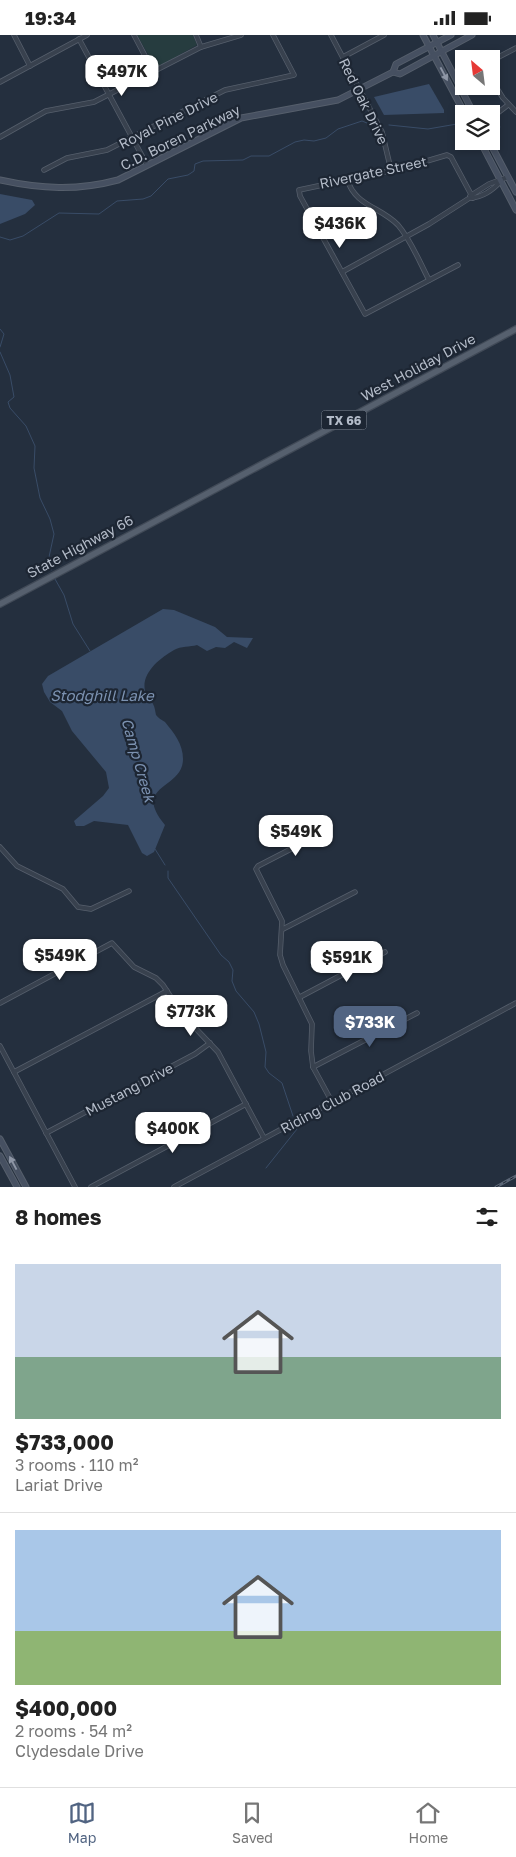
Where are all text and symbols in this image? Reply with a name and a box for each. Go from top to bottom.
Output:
text: 19:34 [25,6,76,29]
north arrow [455,50,500,95]
map controls [455,50,500,150]
pin: $497K [87,55,157,97]
street label: Red Oak Drive [336,55,392,147]
text: $497K [96,61,148,81]
one-way arrow [440,68,449,81]
street label: Royal Pine Drive [116,88,220,152]
street label: C.D. Boren Parkway [117,101,243,173]
button: layers [455,105,500,150]
street label: Rivergate Street [318,152,428,192]
pin: $436K [305,207,375,249]
text: $436K [314,213,366,233]
street label: West Holiday Drive [358,330,478,404]
road number: TX 66 [322,411,366,429]
street label: State Highway 66 [24,511,136,581]
water label: Stodghill Lake [50,686,155,705]
water label: Camp Creek [118,716,160,806]
pin: $549K [261,815,331,857]
text: $549K [270,821,322,841]
pin: $549K [25,939,95,981]
pin: $591K [312,941,382,983]
text: $549K [34,945,86,965]
text: $591K [322,947,372,967]
pin: $773K [156,995,226,1037]
text: $773K [166,1001,216,1021]
pin: $733K [335,1005,405,1048]
text: $733K [345,1012,395,1032]
street label: Mustang Drive [82,1059,176,1119]
street label: Riding Club Road [277,1067,387,1137]
pin: $400K [138,1111,208,1154]
text: $400K [146,1118,200,1138]
one-way arrow [9,1156,17,1170]
icon: filters [473,1203,501,1231]
text: 8 homes [15,1204,102,1230]
icon: home [213,1297,303,1387]
text: $733,000 [15,1429,114,1455]
text: 3 rooms · 110 m² [15,1455,138,1475]
text: Lariat Drive [15,1475,103,1495]
icon: home [213,1562,303,1652]
text: $400,000 [15,1695,117,1721]
text: 2 rooms · 54 m² [15,1721,132,1741]
text: Clydesdale Drive [15,1741,144,1761]
tab: Map [68,1799,96,1846]
tab: Saved [232,1799,273,1846]
tab: Home [409,1799,448,1846]

